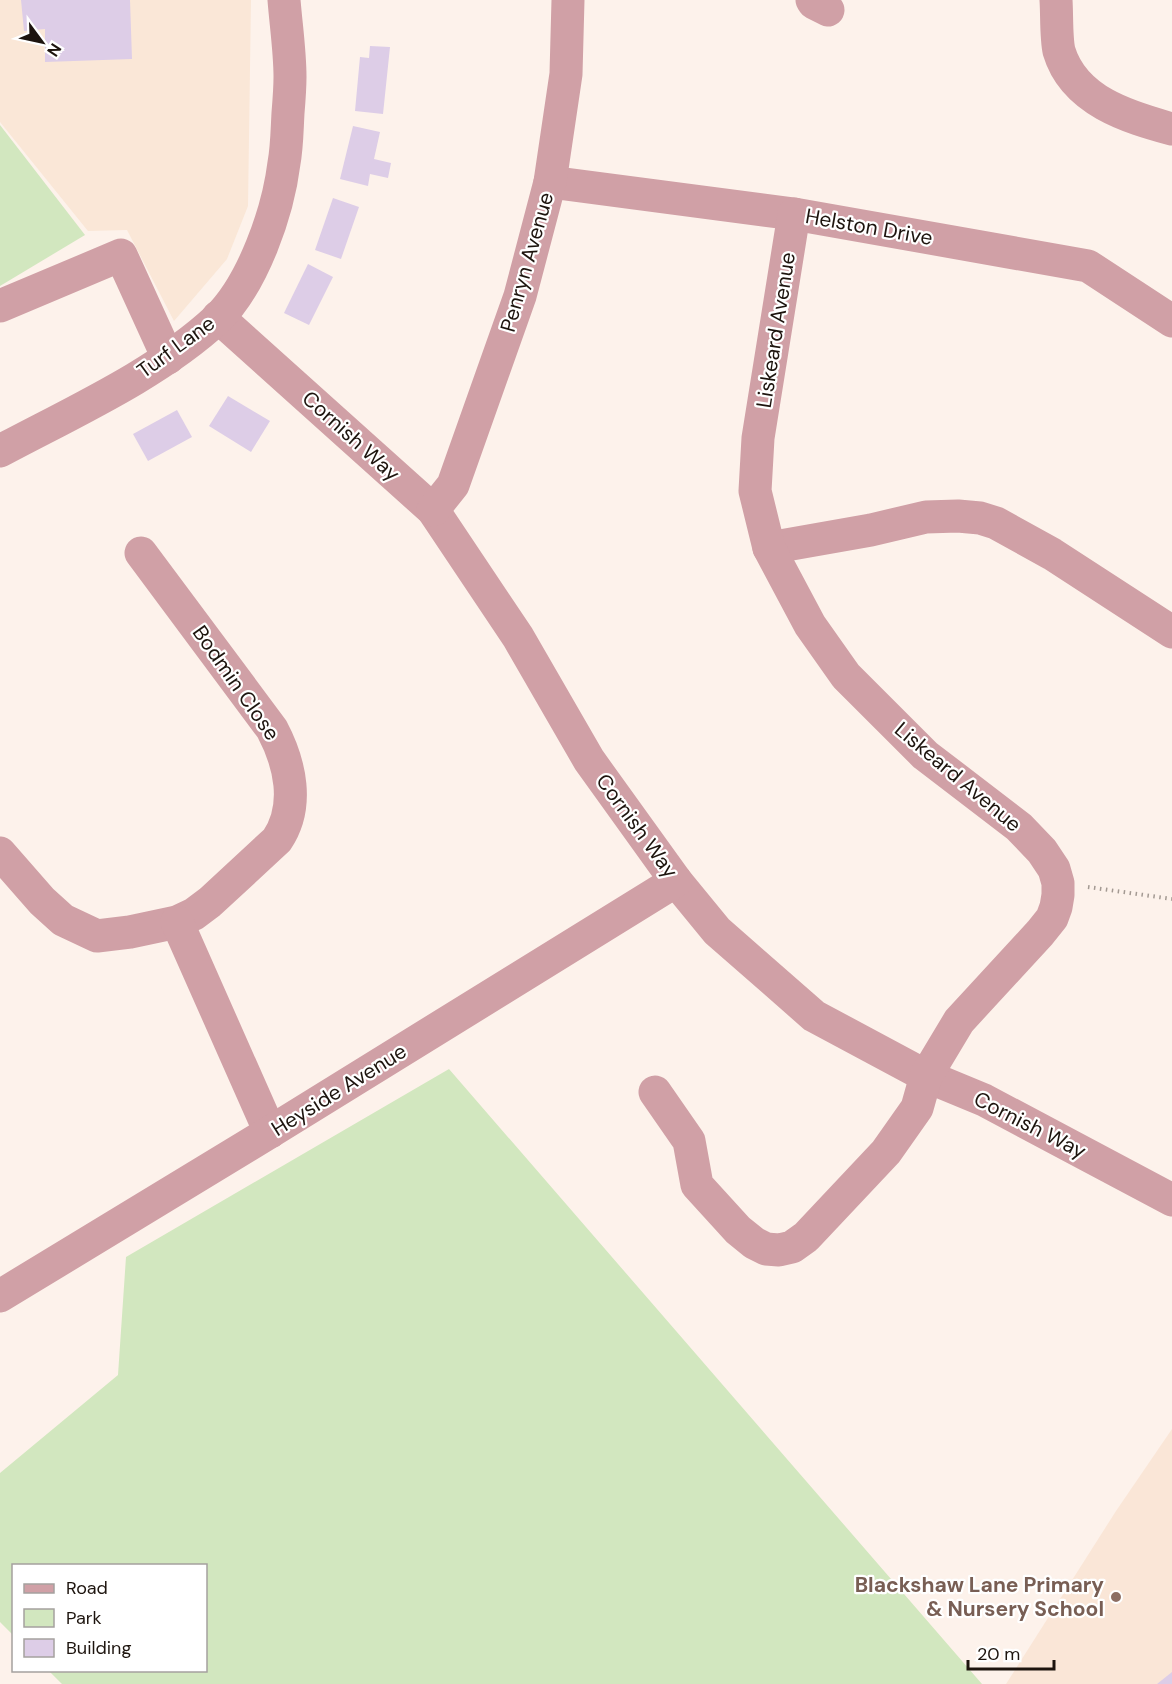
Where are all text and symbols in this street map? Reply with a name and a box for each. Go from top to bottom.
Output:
north arrow [12,12,72,72]
text: N [42,39,66,61]
street label: Penryn Avenue [494,189,560,335]
street label: Helston Drive [803,202,935,252]
street label: Liskeard Avenue [750,250,802,410]
street label: Turf Lane [131,309,221,385]
street label: Cornish Way [296,385,406,488]
street label: Bodmin Close [186,620,286,746]
street label: Liskeard Avenue [889,716,1027,838]
street label: Cornish Way [590,768,685,884]
street label: Heyside Avenue [266,1037,412,1143]
street label: Cornish Way [969,1085,1091,1165]
legend [12,1564,207,1672]
place label: Blackshaw Lane Primary & Nursery School [855,1571,1104,1623]
text: Road [66,1576,108,1600]
marker: Blackshaw Lane Primary & Nursery School [1109,1590,1123,1604]
text: Park [66,1606,102,1630]
scale bar [968,1633,1054,1671]
text: Building [66,1636,131,1660]
text: 20 m [977,1642,1020,1666]

